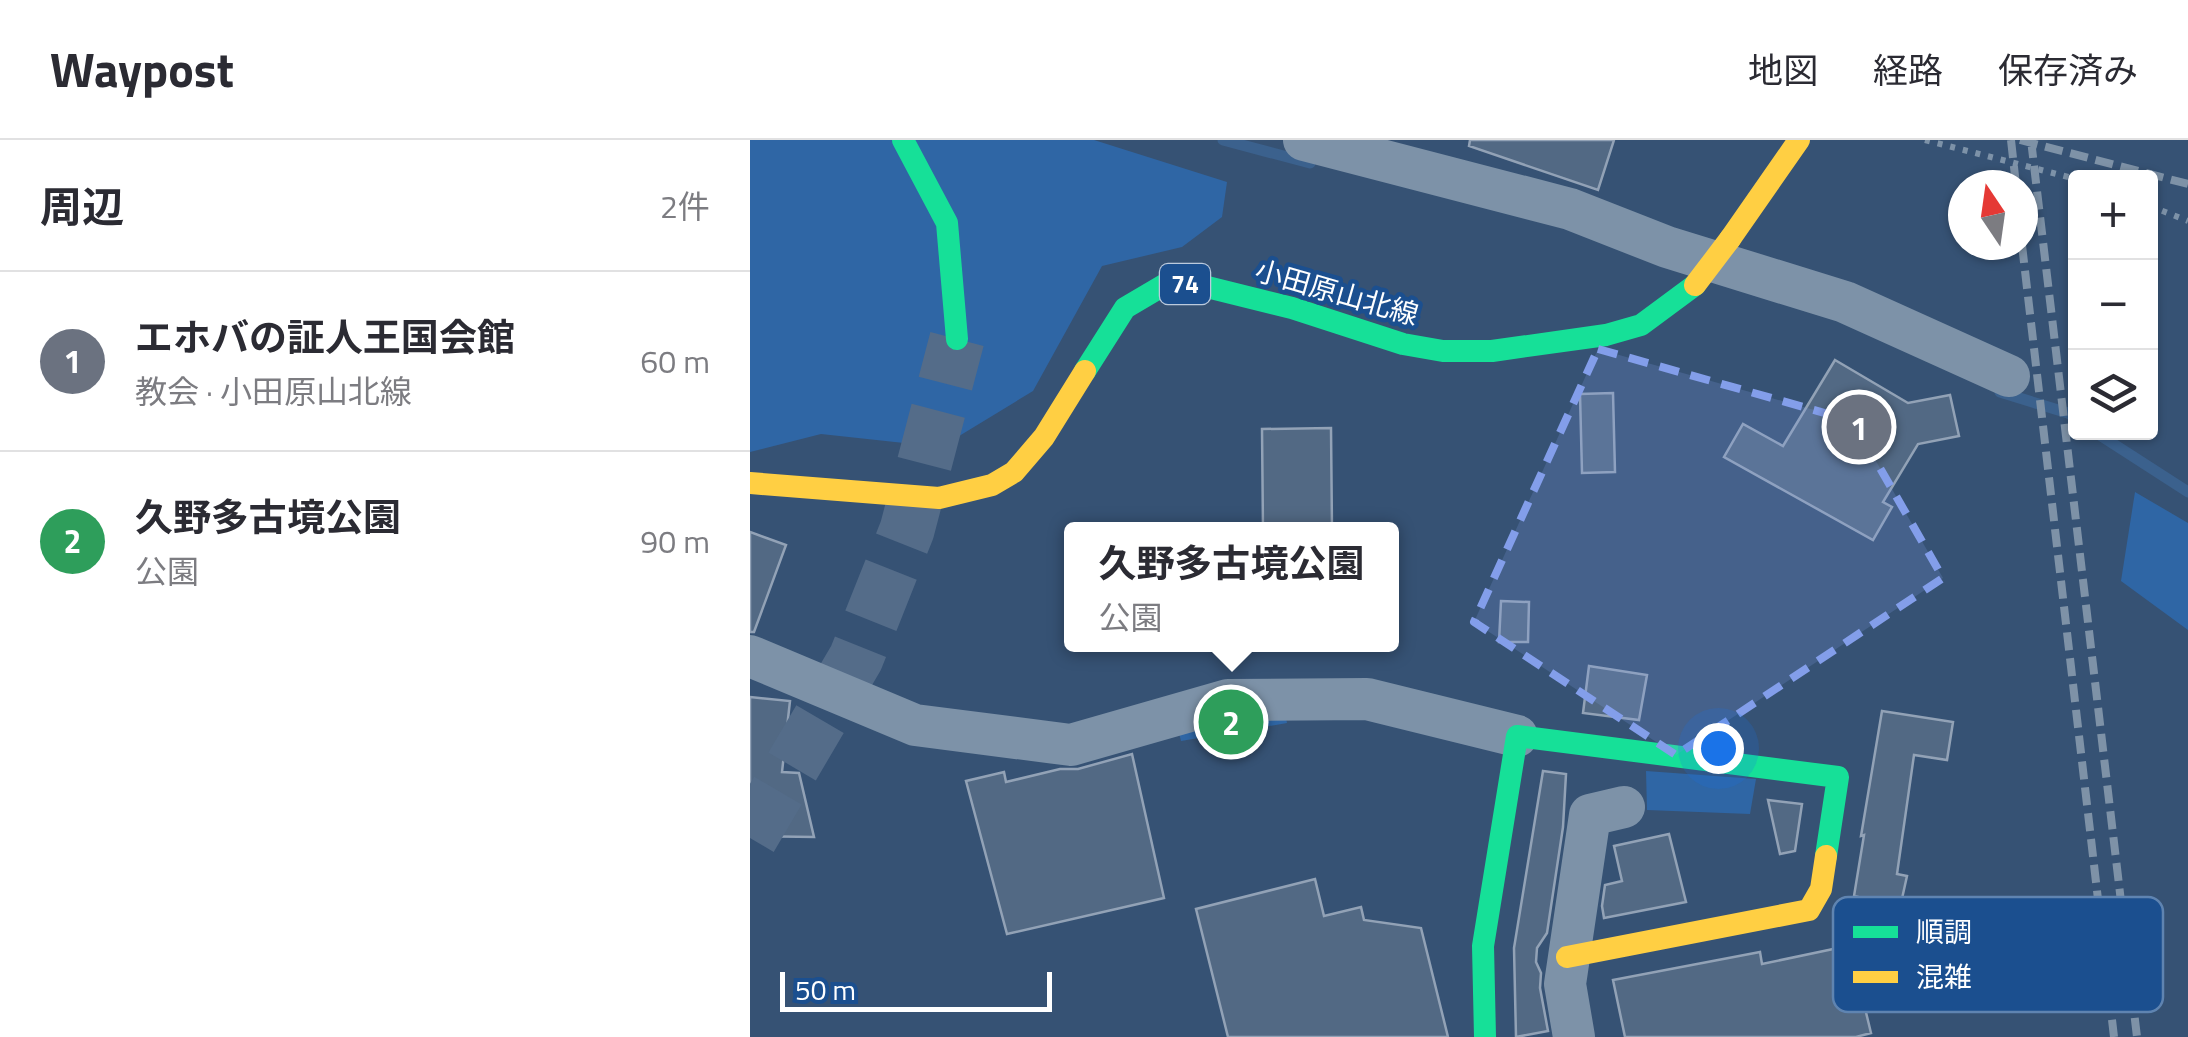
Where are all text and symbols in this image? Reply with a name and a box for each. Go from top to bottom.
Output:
text: Waypost [50,33,234,106]
text: 地図 [1748,43,1818,97]
text: 経路 [1873,43,1943,97]
text: 保存済み [1998,43,2138,97]
north arrow [1948,170,2038,260]
map controls [2068,170,2158,440]
button: + [2068,170,2158,260]
text: 周辺 [40,174,124,238]
text: 2件 [660,182,710,230]
street label: 小田原山北線 [1250,248,1424,336]
button: − [2068,260,2158,350]
road number: 74 [1160,264,1210,304]
text: エホバの証人王国会館 [135,308,515,366]
text: 1 [64,337,81,385]
text: 60 m [640,337,710,385]
button: layers [2068,350,2158,440]
text: 教会 · 小田原山北線 [135,367,412,415]
pin: 1 [1826,390,1892,464]
text: 久野多古境公園 [135,488,401,546]
text: 2 [64,517,81,565]
text: 90 m [640,517,710,565]
popup [1064,522,1399,652]
text: 久野多古境公園 [1098,534,1365,592]
text: 公園 [135,547,199,595]
text: 公園 [1098,593,1163,641]
pin: 2 [1198,684,1264,760]
your location [1693,723,1744,774]
legend [1833,897,2163,1012]
text: 順調 [1916,910,1972,953]
text: 混雑 [1916,955,1972,998]
scale bar [780,967,1052,1012]
text: 50 m [795,968,856,1011]

